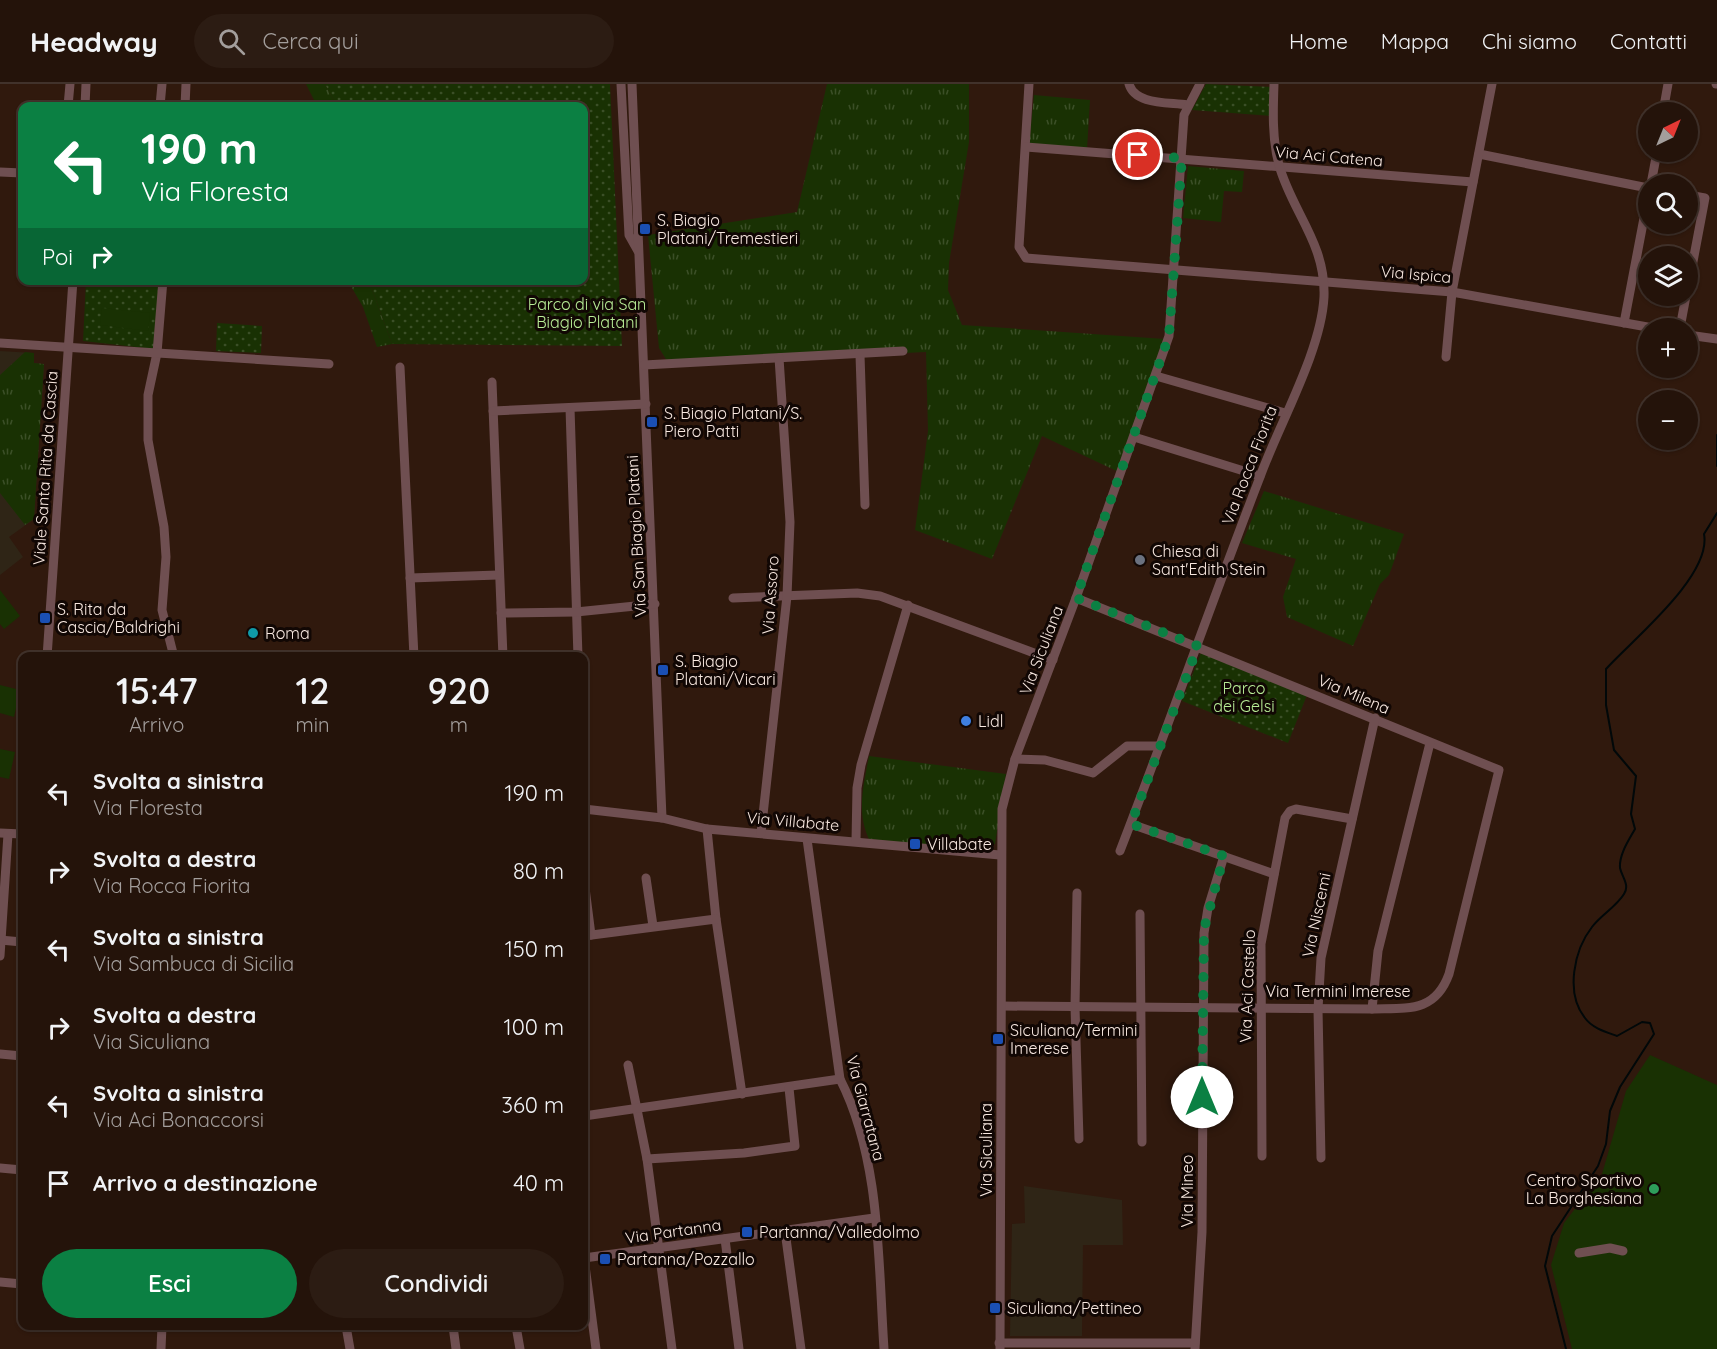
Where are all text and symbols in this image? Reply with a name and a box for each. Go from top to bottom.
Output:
search box [194,14,614,68]
text: Headway [30,24,158,59]
icon: search [215,25,248,58]
text: Cerca qui [263,27,359,55]
text: Home [1289,28,1348,54]
text: Mappa [1381,28,1449,54]
text: Chi siamo [1482,28,1577,54]
text: Contatti [1610,28,1687,54]
north arrow [1638,102,1698,162]
map controls [1638,102,1698,450]
text: 190 m [141,122,257,175]
icon: left [42,126,120,204]
pin [1112,129,1163,180]
icon: arrive [1121,138,1154,171]
street label: Via Aci Catena [1274,141,1384,171]
text: Via Floresta [141,174,289,208]
button: search [1638,174,1698,234]
place label: S. Biagio Platani/Tremestieri [657,210,798,248]
marker: S. Biagio Platani/Tremestieri [638,222,652,236]
icon: right [85,240,118,273]
text: Poi [42,243,73,271]
button: layers [1638,246,1698,306]
street label: Via Ispica [1380,261,1452,287]
park label: Parco di via San Biagio Platani [528,294,646,332]
button: + [1638,318,1698,378]
street label: Viale Santa Rita da Cascia [28,370,62,566]
button: − [1638,390,1698,450]
place label: S. Biagio Platani/S. Piero Patti [664,403,802,441]
street label: Via Rocca Fiorita [1217,403,1281,527]
marker: S. Biagio Platani/S. Piero Patti [645,415,659,429]
street label: Via San Biagio Platani [622,455,650,617]
place label: Chiesa di Sant'Edith Stein [1152,541,1266,579]
marker: Chiesa di Sant'Edith Stein [1133,553,1147,567]
street label: Via Assoro [757,555,783,635]
place label: S. Rita da Cascia/Baldrighi [57,599,180,637]
street label: Via Siculiana [1015,603,1067,697]
marker: S. Rita da Cascia/Baldrighi [38,611,52,625]
place label: Roma [265,623,310,643]
marker: Roma [246,626,260,640]
place label: S. Biagio Platani/Vicari [675,651,776,689]
marker: S. Biagio Platani/Vicari [656,663,670,677]
text: 15:47 [116,668,198,713]
text: 12 [296,668,330,713]
text: 920 [428,668,490,713]
street label: Via Milena [1315,670,1393,718]
park label: Parco dei Gelsi [1213,678,1275,716]
place label: Lidl [978,711,1003,731]
text: Arrivo [129,712,184,737]
text: min [296,712,330,737]
text: m [450,712,468,737]
marker: Lidl [959,714,973,728]
text: Svolta a sinistra [93,767,264,795]
icon: left [42,777,75,810]
text: 190 m [504,779,564,807]
text: Via Floresta [93,795,203,820]
street label: Via Villabate [746,807,840,835]
place label: Villabate [927,834,992,854]
marker: Villabate [908,837,922,851]
text: Svolta a destra [93,845,256,873]
icon: right [42,855,75,888]
text: 80 m [513,857,564,885]
street label: Via Niscemi [1297,871,1335,959]
text: Via Rocca Fiorita [93,873,250,898]
text: Svolta a sinistra [93,923,264,951]
street label: Via Aci Castello [1235,929,1259,1043]
icon: left [42,933,75,966]
text: 150 m [505,935,564,963]
text: Via Sambuca di Sicilia [93,951,294,976]
street label: Via Termini Imerese [1265,981,1411,1001]
text: Svolta a destra [93,1001,256,1029]
icon: right [42,1011,75,1044]
text: 100 m [504,1013,564,1041]
place label: Siculiana/Termini Imerese [1010,1020,1138,1058]
text: Via Siculiana [93,1029,210,1054]
marker: Siculiana/Termini Imerese [991,1032,1005,1046]
street label: Via Giarratana [842,1053,890,1163]
position arrow [1170,1065,1234,1129]
text: Svolta a sinistra [93,1079,264,1107]
icon: left [42,1089,75,1122]
text: 360 m [501,1091,564,1119]
street label: Via Siculiana [976,1103,996,1197]
text: Via Aci Bonaccorsi [93,1107,264,1132]
street label: Via Mineo [1177,1155,1197,1227]
icon: arrive [42,1167,75,1200]
text: Arrivo a destinazione [93,1169,318,1197]
text: 40 m [513,1169,564,1197]
place label: Centro Sportivo La Borghesiana [1526,1170,1642,1208]
marker: Centro Sportivo La Borghesiana [1647,1182,1661,1196]
street label: Via Partanna [624,1214,722,1248]
place label: Partanna/Valledolmo [759,1222,920,1242]
marker: Partanna/Valledolmo [740,1225,754,1239]
button: Esci [42,1249,297,1318]
button: Condividi [309,1249,564,1318]
place label: Partanna/Pozzallo [617,1249,755,1269]
marker: Partanna/Pozzallo [598,1252,612,1266]
place label: Siculiana/Pettineo [1007,1298,1142,1318]
marker: Siculiana/Pettineo [988,1301,1002,1315]

